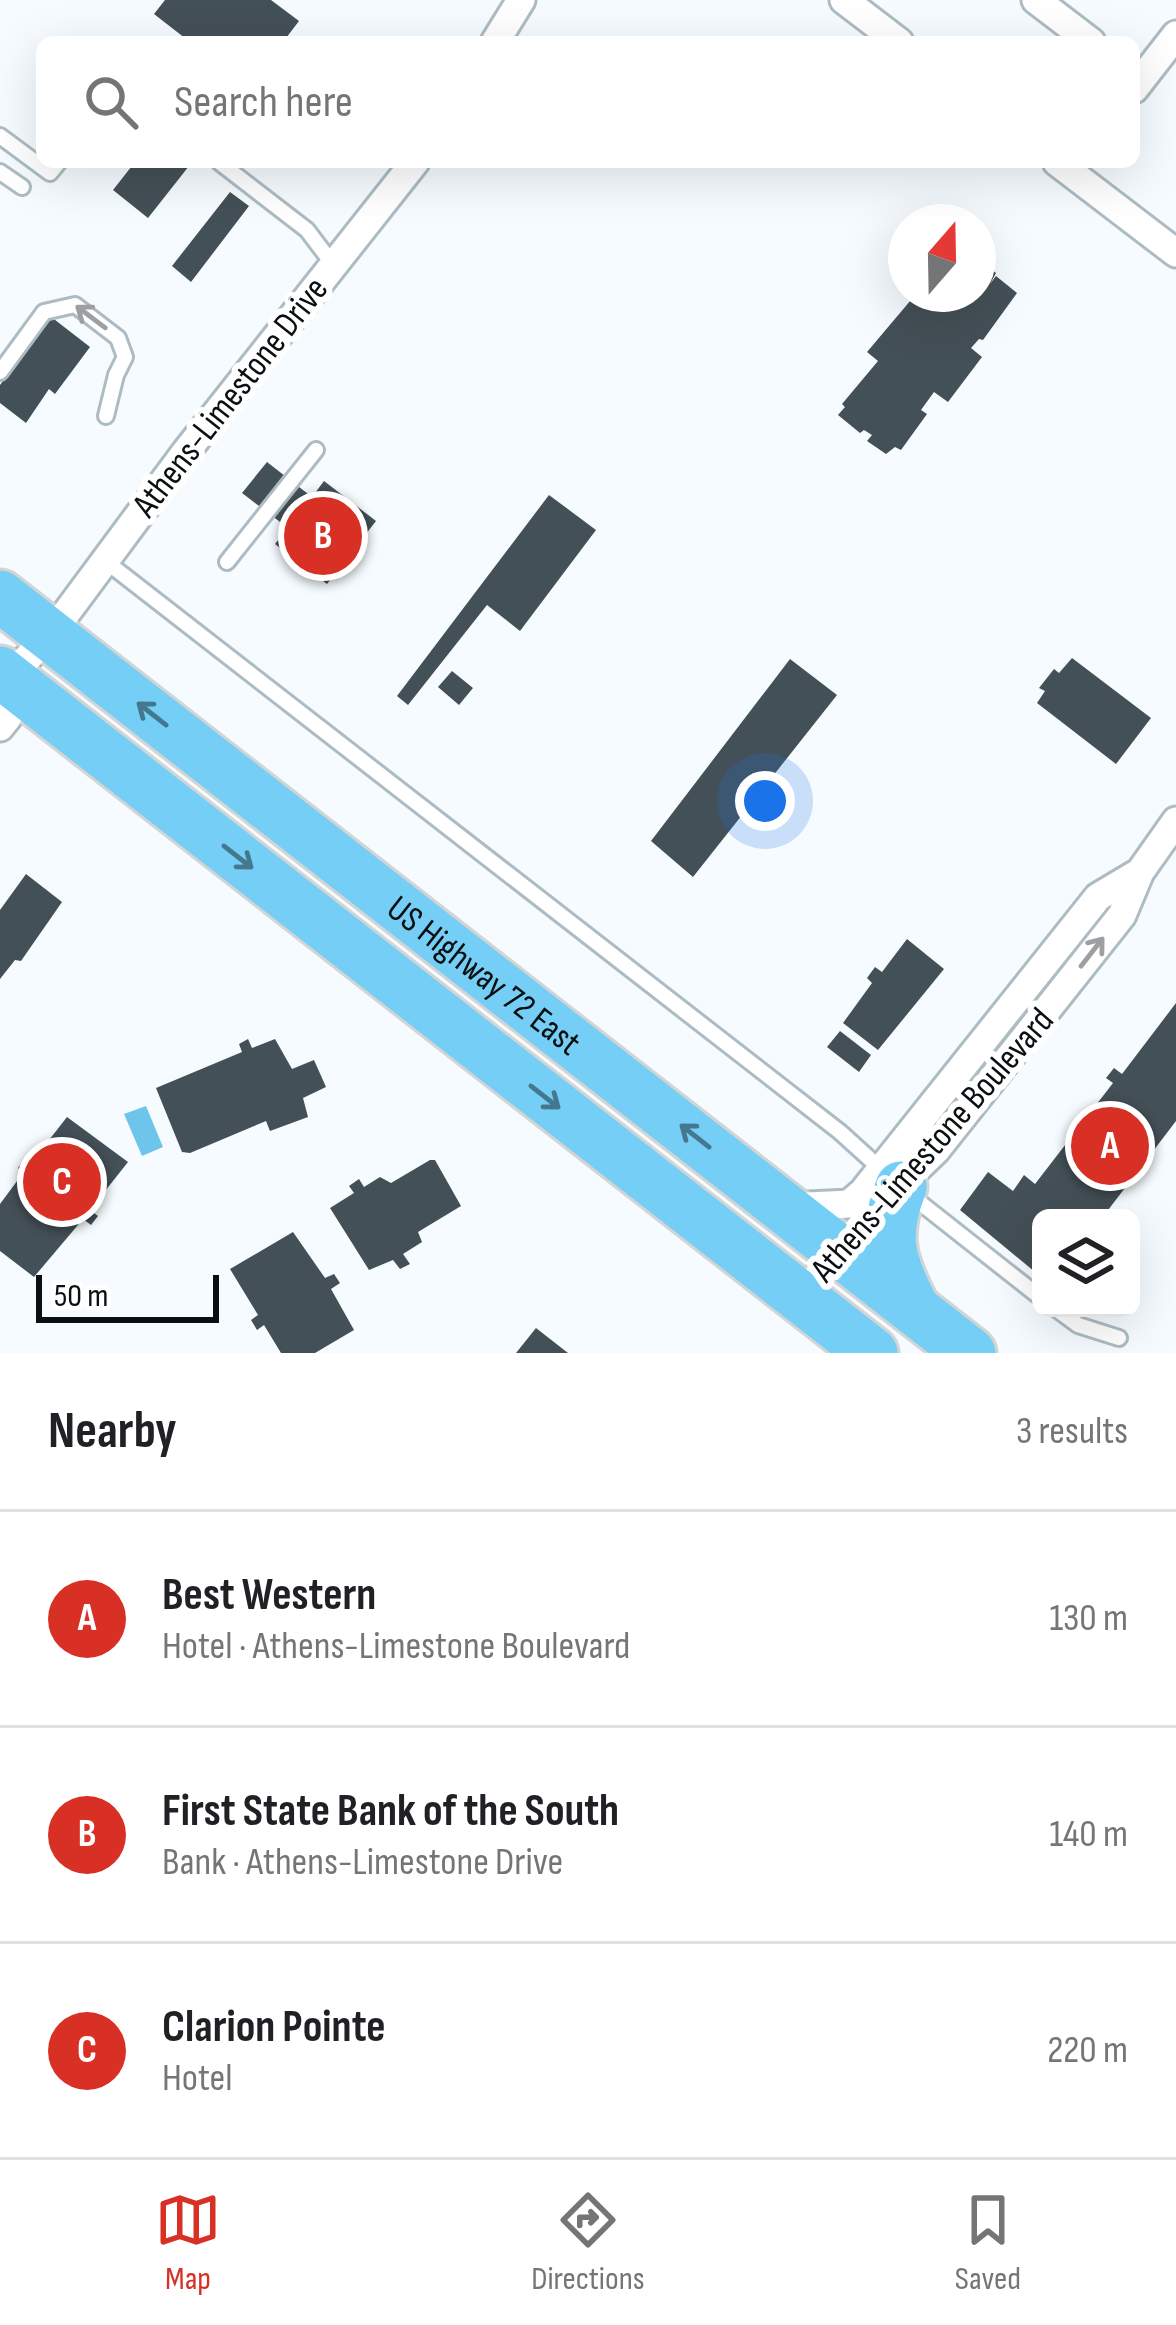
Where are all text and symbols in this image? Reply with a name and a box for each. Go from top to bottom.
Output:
search box [36,36,1140,168]
icon: search [78,69,144,135]
text: Search here [174,75,353,130]
north arrow [888,204,996,312]
street label: Athens-Limestone Drive [123,269,338,527]
one-way arrow [75,305,107,331]
pin: B [284,491,362,581]
one-way arrow [136,702,169,727]
your location [735,771,795,831]
one-way arrow [221,843,253,870]
street label: US Highway 72 East [378,887,589,1065]
one-way arrow [1078,937,1105,969]
street label: Athens-Limestone Boulevard [802,1000,1063,1292]
one-way arrow [529,1083,561,1110]
pin: A [1071,1101,1149,1191]
one-way arrow [679,1123,711,1150]
pin: C [23,1137,101,1227]
map controls [1032,1209,1140,1317]
button: layers [1032,1209,1140,1317]
scale bar [36,1269,219,1322]
text: 50 m [54,1276,108,1316]
text: Nearby [48,1401,177,1462]
text: 3 results [1016,1408,1128,1455]
text: Best Western [162,1568,376,1623]
text: A [78,1595,96,1642]
text: 130 m [1049,1595,1128,1642]
text: Hotel · Athens-Limestone Boulevard [162,1623,630,1670]
text: First State Bank of the South [162,1784,619,1839]
text: B [78,1811,96,1858]
text: 140 m [1049,1811,1128,1858]
text: Bank · Athens-Limestone Drive [162,1839,563,1886]
text: Clarion Pointe [162,2000,386,2055]
text: C [77,2027,97,2074]
text: 220 m [1047,2027,1128,2074]
text: Hotel [162,2055,233,2102]
tab: Map [155,2187,221,2299]
tab: Directions [531,2187,645,2299]
tab: Saved [955,2187,1021,2299]

